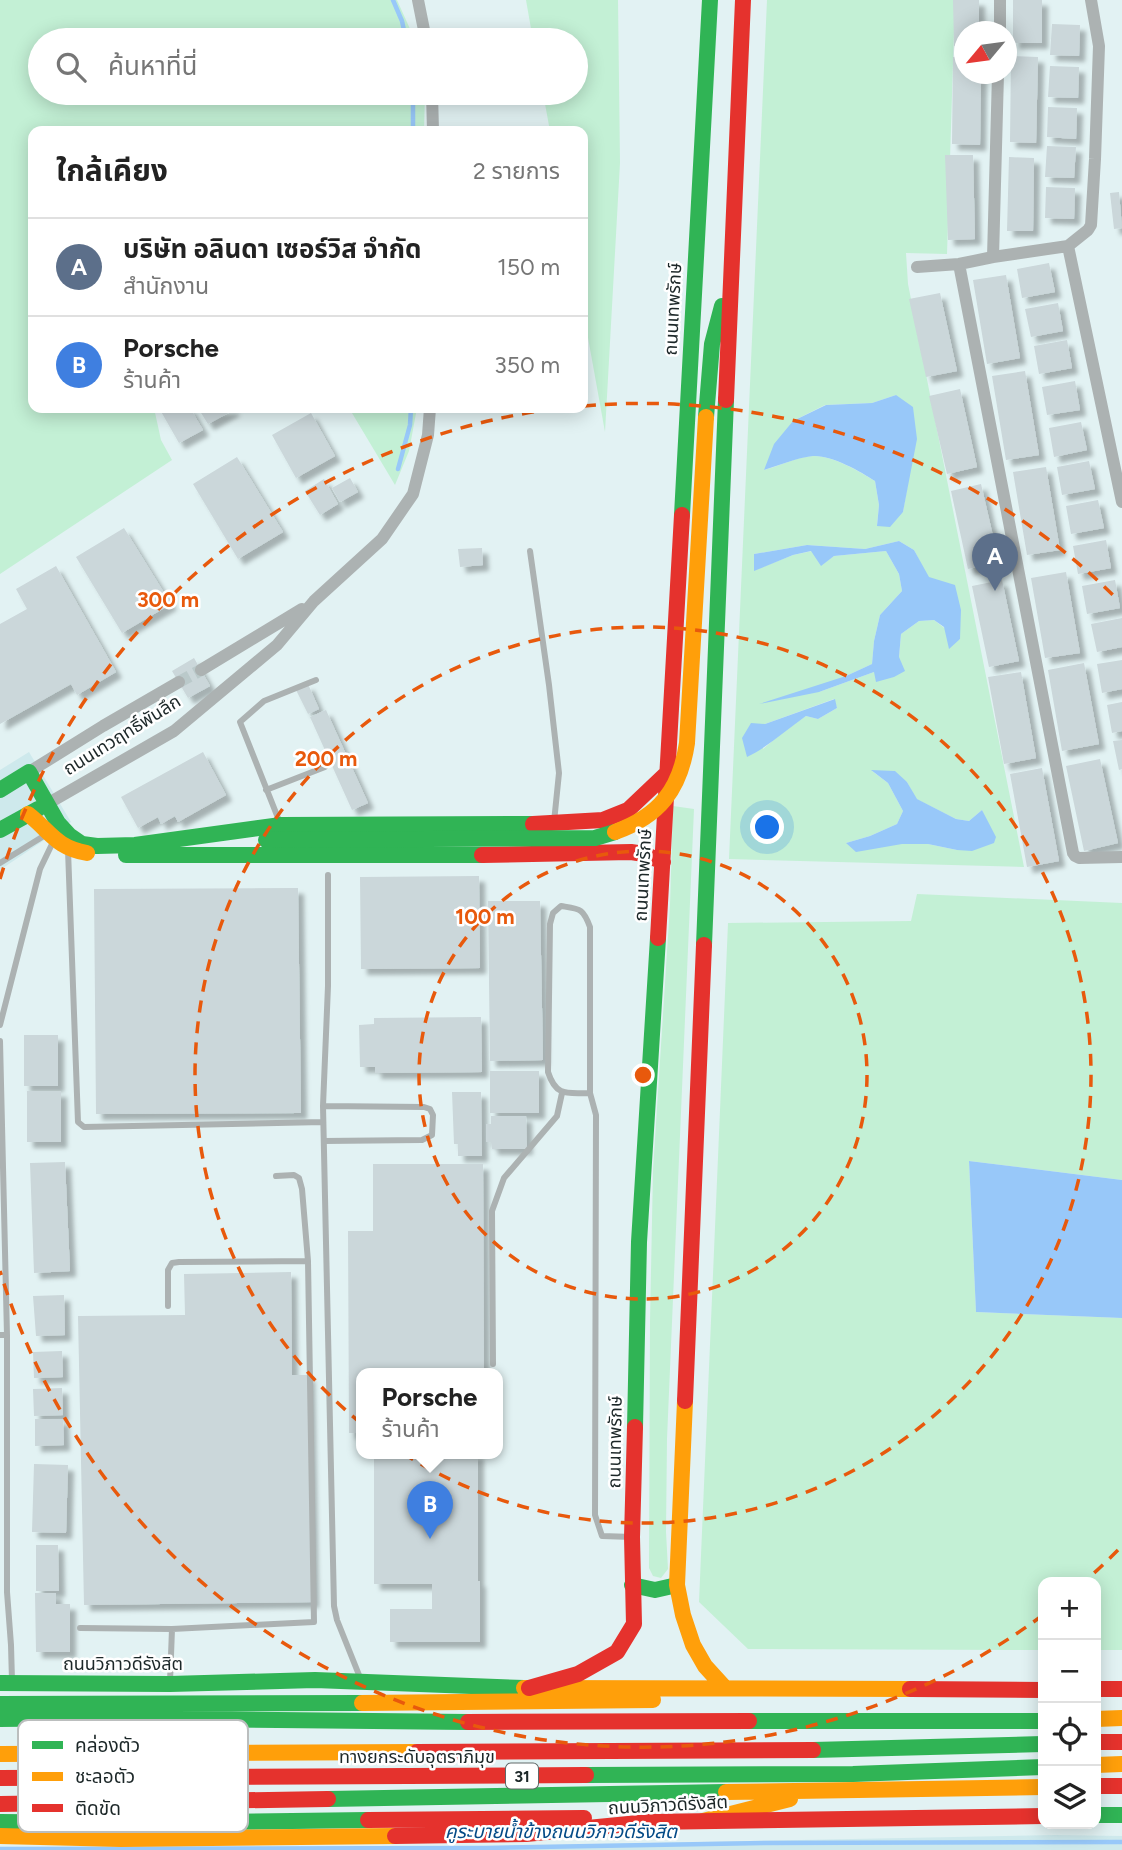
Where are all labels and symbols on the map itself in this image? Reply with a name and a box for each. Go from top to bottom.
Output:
north arrow [954,21,1017,84]
street label: ถนนเทพรักษ์ [660,262,686,356]
pin: A [972,533,1018,591]
text: 300 m [137,587,199,612]
street label: ถนนเทวฤทธิ์พันลึก [59,690,185,780]
text: 200 m [295,746,357,771]
your location [750,810,784,844]
street label: ถนนเทพรักษ์ [630,828,656,922]
text: 100 m [455,904,515,929]
centre of rings [631,1063,655,1087]
street label: ถนนเทพรักษ์ [603,1395,627,1489]
pin: B [407,1481,453,1539]
street label: ถนนวิภาวดีรังสิต [63,1653,183,1675]
legend [18,1720,248,1832]
text: คล่องตัว [75,1734,140,1757]
street label: ทางยกระดับอุตราภิมุข [339,1746,495,1768]
road number: 31 [506,1764,538,1788]
text: ชะลอตัว [75,1765,135,1788]
street label: ถนนวิภาวดีรังสิต [607,1791,729,1819]
text: ติดขัด [75,1797,121,1820]
water label: คูระบายน้ำข้างถนนวิภาวดีรังสิต [445,1818,678,1844]

